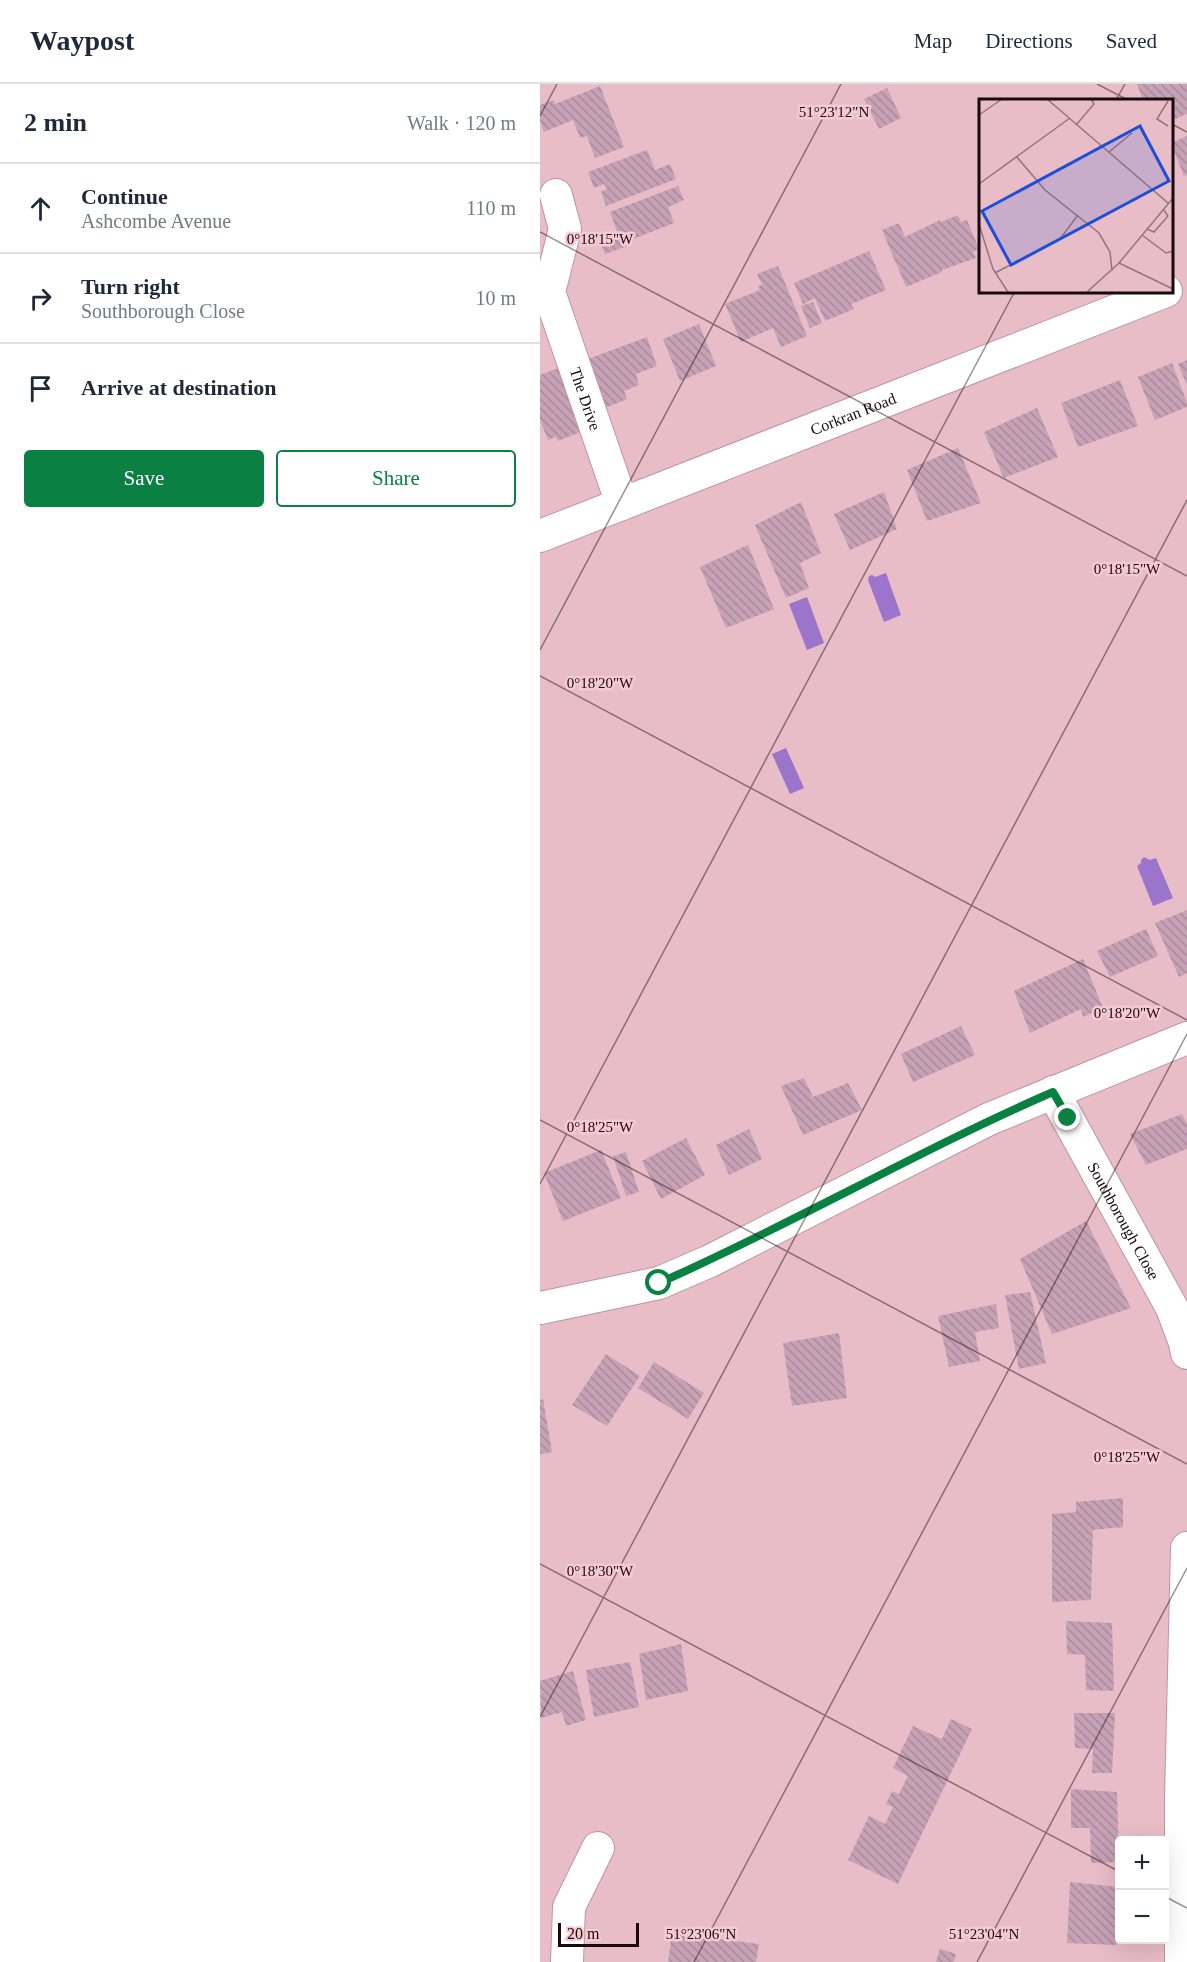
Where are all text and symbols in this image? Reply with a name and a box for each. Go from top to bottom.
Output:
text: Waypost [30,25,134,56]
text: Map [914,29,952,53]
text: Directions [985,29,1073,53]
text: Saved [1106,29,1157,53]
inset map [979,99,1172,292]
text: 51°23'12"N [799,104,869,120]
text: 2 min [24,108,87,137]
text: Walk · 120 m [407,112,516,134]
text: Continue [81,184,168,209]
icon: ahead [24,192,57,225]
text: 110 m [466,197,516,219]
text: Ashcombe Avenue [81,210,231,232]
text: 0°18'15"W [567,231,634,247]
text: Turn right [81,274,180,299]
icon: right [24,282,57,315]
text: 10 m [475,287,516,309]
text: Southborough Close [81,300,245,322]
street label: The Drive [567,365,604,432]
icon: arrive [24,372,57,405]
text: Arrive at destination [81,375,277,400]
street label: Corkran Road [808,389,898,438]
button: Save [24,450,264,507]
button: Share [276,450,516,507]
text: 0°18'15"W [1094,561,1161,577]
text: 0°18'20"W [567,675,634,691]
text: 0°18'20"W [1094,1005,1161,1021]
route end [1054,1104,1080,1130]
text: 0°18'25"W [567,1119,634,1135]
street label: Southborough Close [1085,1159,1163,1282]
route start [645,1269,671,1295]
text: 0°18'25"W [1094,1449,1161,1465]
text: 0°18'30"W [567,1563,634,1579]
map controls [1115,1836,1169,1944]
button: + [1115,1836,1169,1890]
button: − [1115,1890,1169,1944]
scale bar [558,1920,639,1948]
text: 20 m [567,1925,599,1942]
text: 51°23'06"N [666,1926,736,1942]
text: 51°23'04"N [949,1926,1019,1942]

